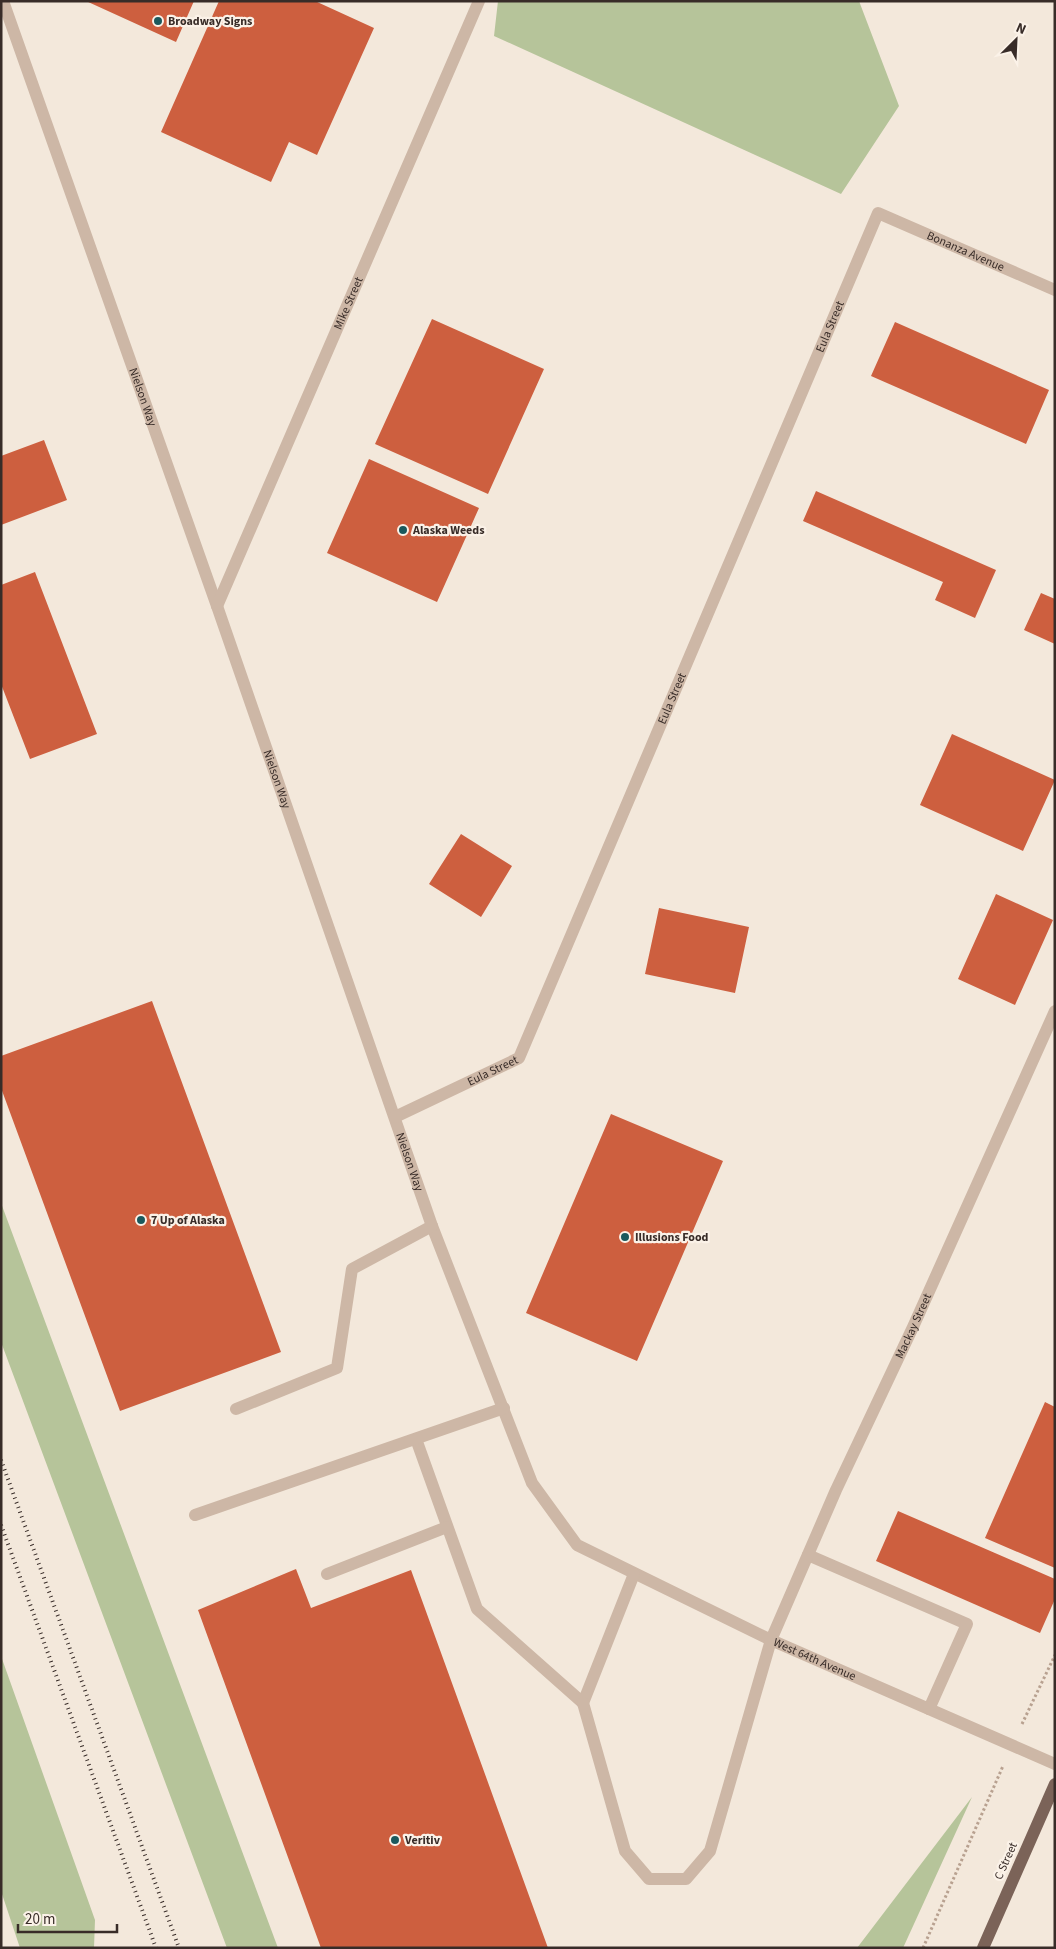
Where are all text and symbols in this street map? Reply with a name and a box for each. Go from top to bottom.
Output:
place label: Broadway Signs [168,13,252,30]
marker: Broadway Signs [152,15,164,27]
north arrow [991,15,1041,65]
text: N [1013,18,1029,40]
street label: Bonanza Avenue [924,227,1007,276]
street label: Mike Street [329,274,367,332]
street label: Eula Street [811,298,848,355]
street label: Nielson Way [125,365,161,429]
place label: Alaska Weeds [412,522,485,539]
marker: Alaska Weeds [397,524,409,536]
street label: Eula Street [653,670,690,727]
street label: Nielson Way [259,747,295,811]
street label: Eula Street [464,1051,521,1090]
street label: Nielson Way [392,1130,428,1194]
place label: 7 Up of Alaska [151,1212,225,1229]
marker: 7 Up of Alaska [135,1214,147,1226]
place label: Illusions Food [635,1229,709,1246]
marker: Illusions Food [619,1231,631,1243]
street label: Mackay Street [891,1291,936,1361]
street label: West 64th Avenue [771,1634,859,1685]
place label: Veritiv [404,1832,441,1849]
marker: Veritiv [389,1834,401,1846]
street label: C Street [990,1840,1022,1882]
scale bar [18,1902,116,1934]
text: 20 m [25,1909,55,1930]

